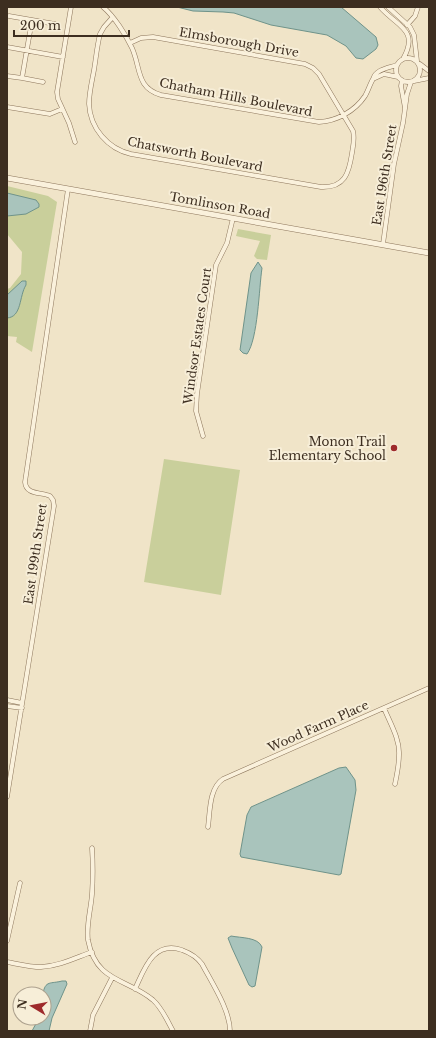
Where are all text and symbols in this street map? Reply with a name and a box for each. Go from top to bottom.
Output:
scale bar [14,12,129,38]
text: 200 m [20,18,61,33]
street label: Elmsborough Drive [178,24,300,60]
street label: Chatham Hills Boulevard [158,75,314,119]
street label: East 196th Street [369,123,399,226]
street label: Chatsworth Boulevard [126,134,264,174]
street label: Tomlinson Road [168,189,272,221]
street label: Windsor Estates Court [180,266,214,406]
place label: Monon Trail Elementary School [269,434,386,463]
marker: Monon Trail Elementary School [389,443,399,453]
street label: East 199th Street [20,502,50,606]
street label: Wood Farm Place [264,697,371,755]
north arrow [12,986,52,1026]
text: N [14,997,30,1011]

